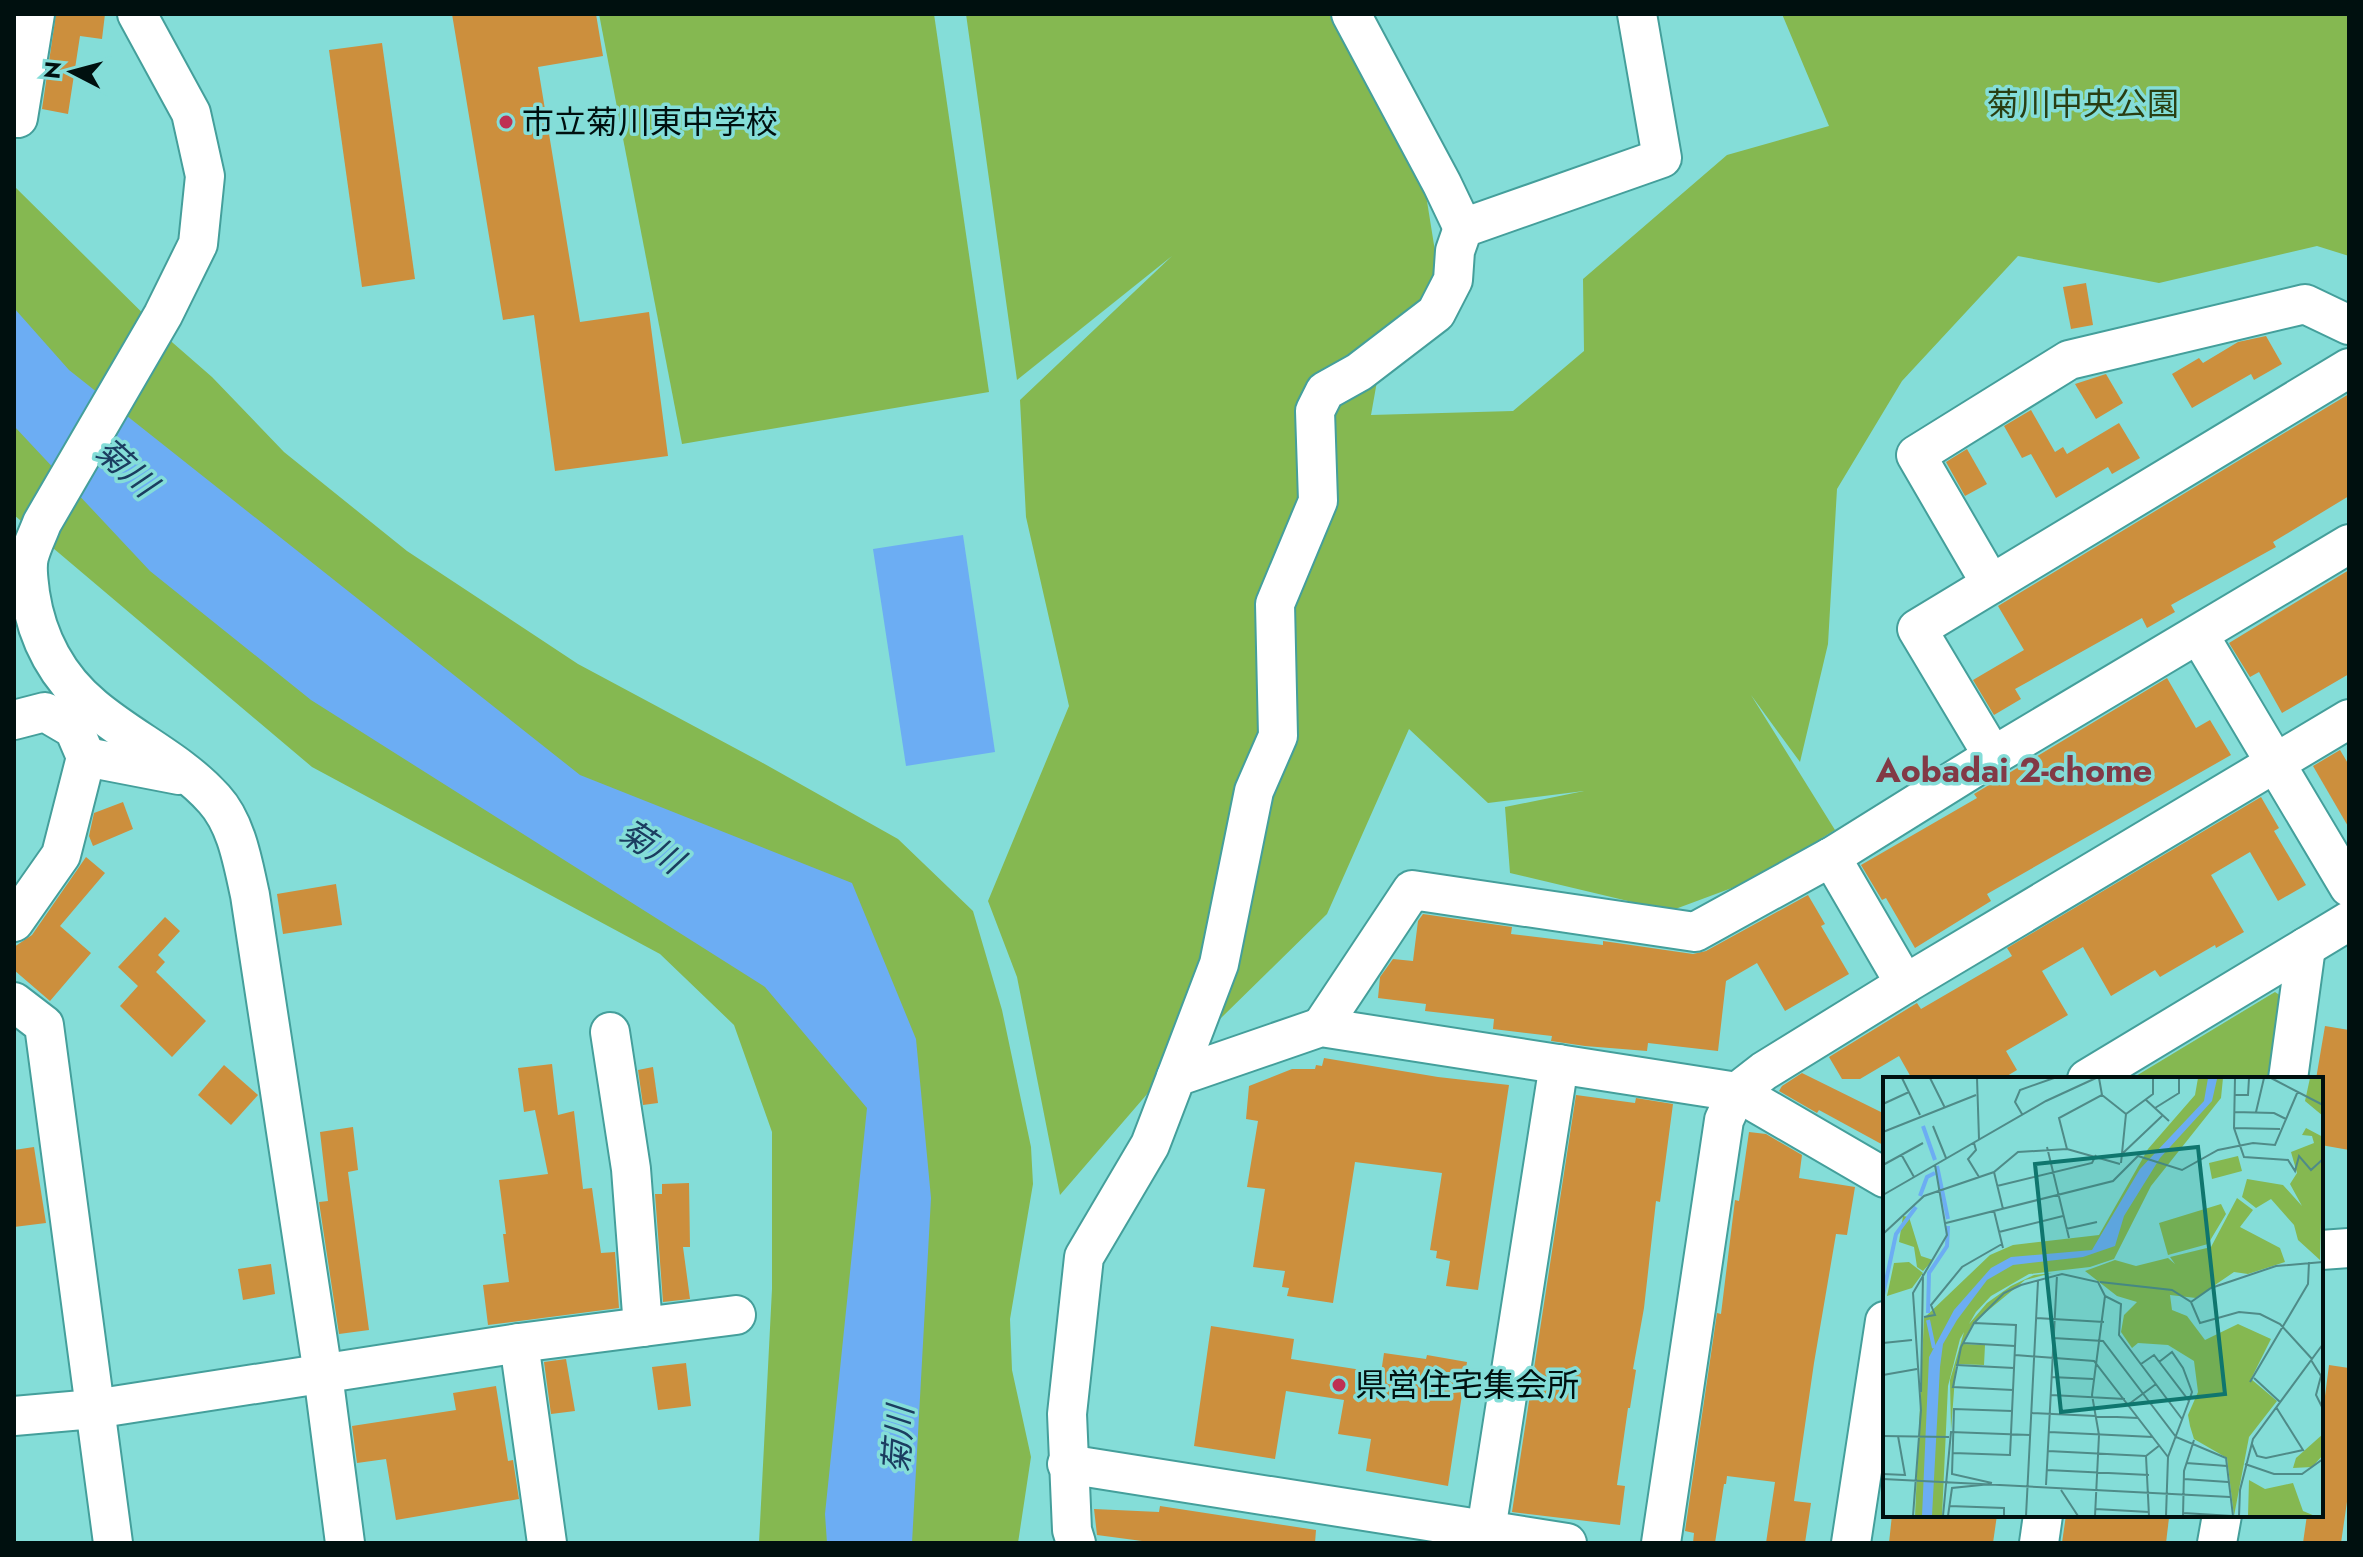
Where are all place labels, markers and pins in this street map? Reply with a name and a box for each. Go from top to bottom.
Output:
place label: 市立菊川東中学校 [522,99,778,145]
marker: 市立菊川東中学校 [497,113,515,131]
place label: 県営住宅集会所 [1355,1362,1579,1408]
marker: 県営住宅集会所 [1330,1376,1348,1394]

